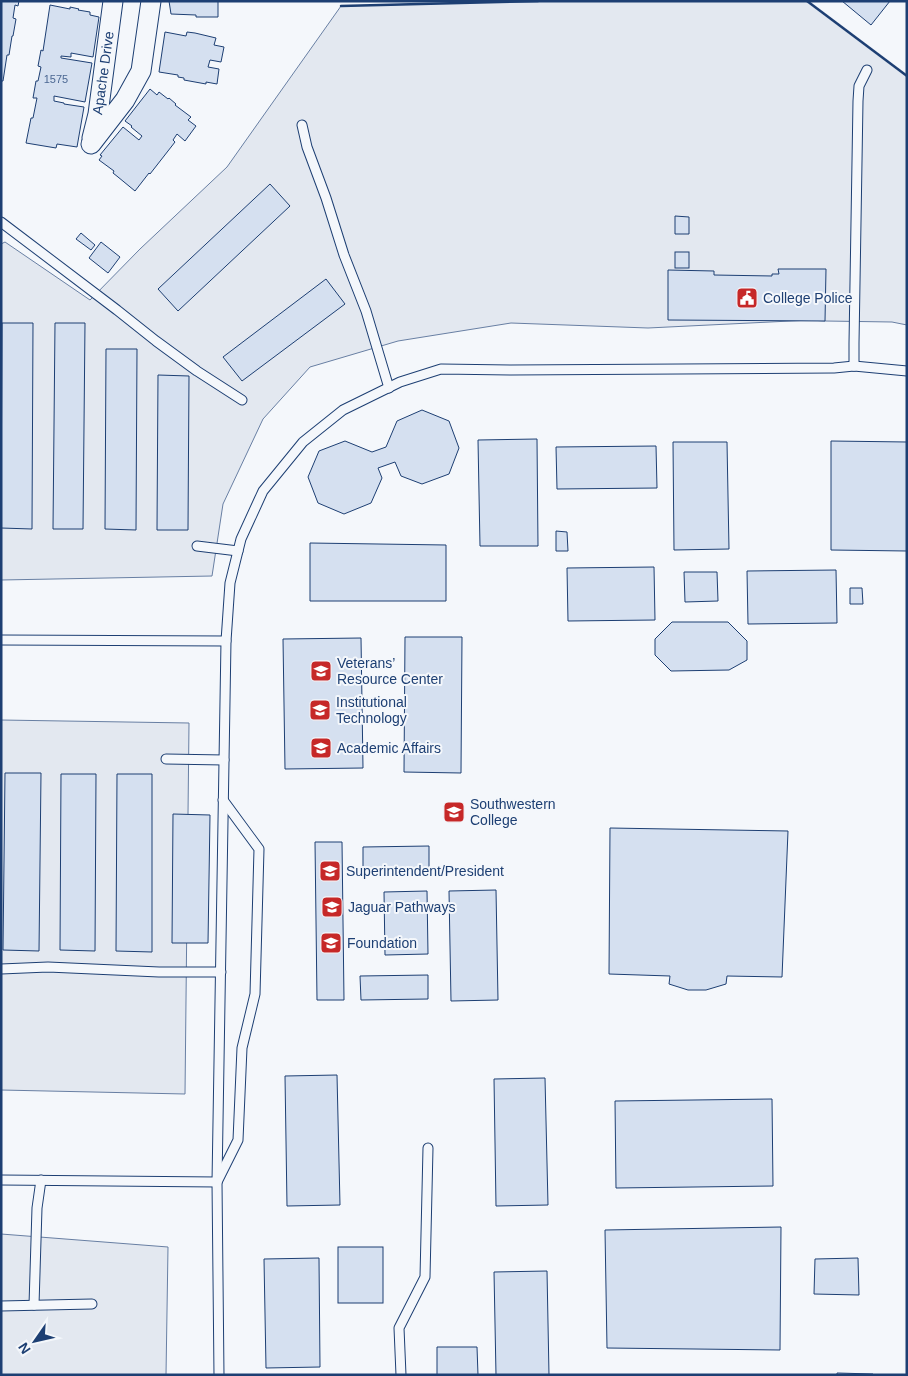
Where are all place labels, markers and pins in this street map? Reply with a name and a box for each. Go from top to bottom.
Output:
public building icon: College Police [735,286,759,310]
place label: College Police [763,290,853,306]
place label: Veterans’ Resource Center [337,655,443,687]
school or university icon: Veterans’ Resource Center [309,659,333,683]
place label: Institutional Technology [336,694,407,726]
school or university icon: Institutional Technology [308,698,332,722]
school or university icon: Academic Affairs [309,736,333,760]
place label: Academic Affairs [337,740,441,756]
place label: Southwestern College [470,796,556,828]
school or university icon: Southwestern College [442,800,466,824]
school or university icon: Superintendent/President [318,859,342,883]
place label: Superintendent/President [346,863,504,879]
school or university icon: Jaguar Pathways [320,895,344,919]
place label: Jaguar Pathways [348,899,455,915]
school or university icon: Foundation [319,931,343,955]
place label: Foundation [347,935,417,951]

